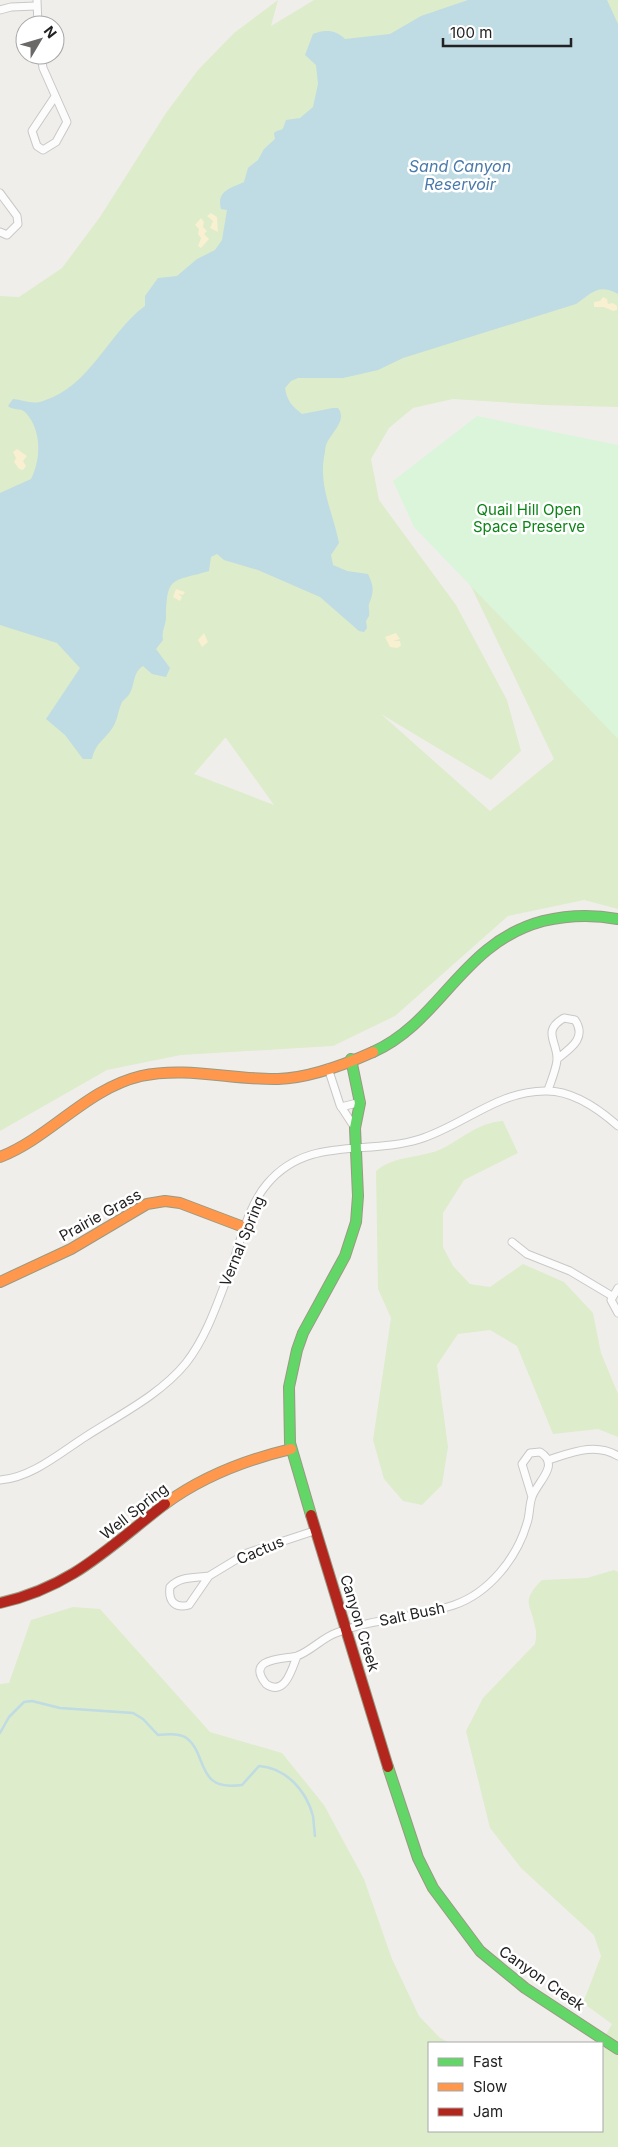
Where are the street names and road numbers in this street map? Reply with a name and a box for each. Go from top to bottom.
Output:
street label: Prairie Grass [56,1185,144,1245]
street label: Vernal Spring [215,1193,269,1289]
street label: Well Spring [96,1479,172,1543]
street label: Cactus [233,1532,287,1568]
street label: Canyon Creek [336,1572,384,1674]
street label: Salt Bush [378,1598,446,1630]
street label: Canyon Creek [495,1941,589,2015]

